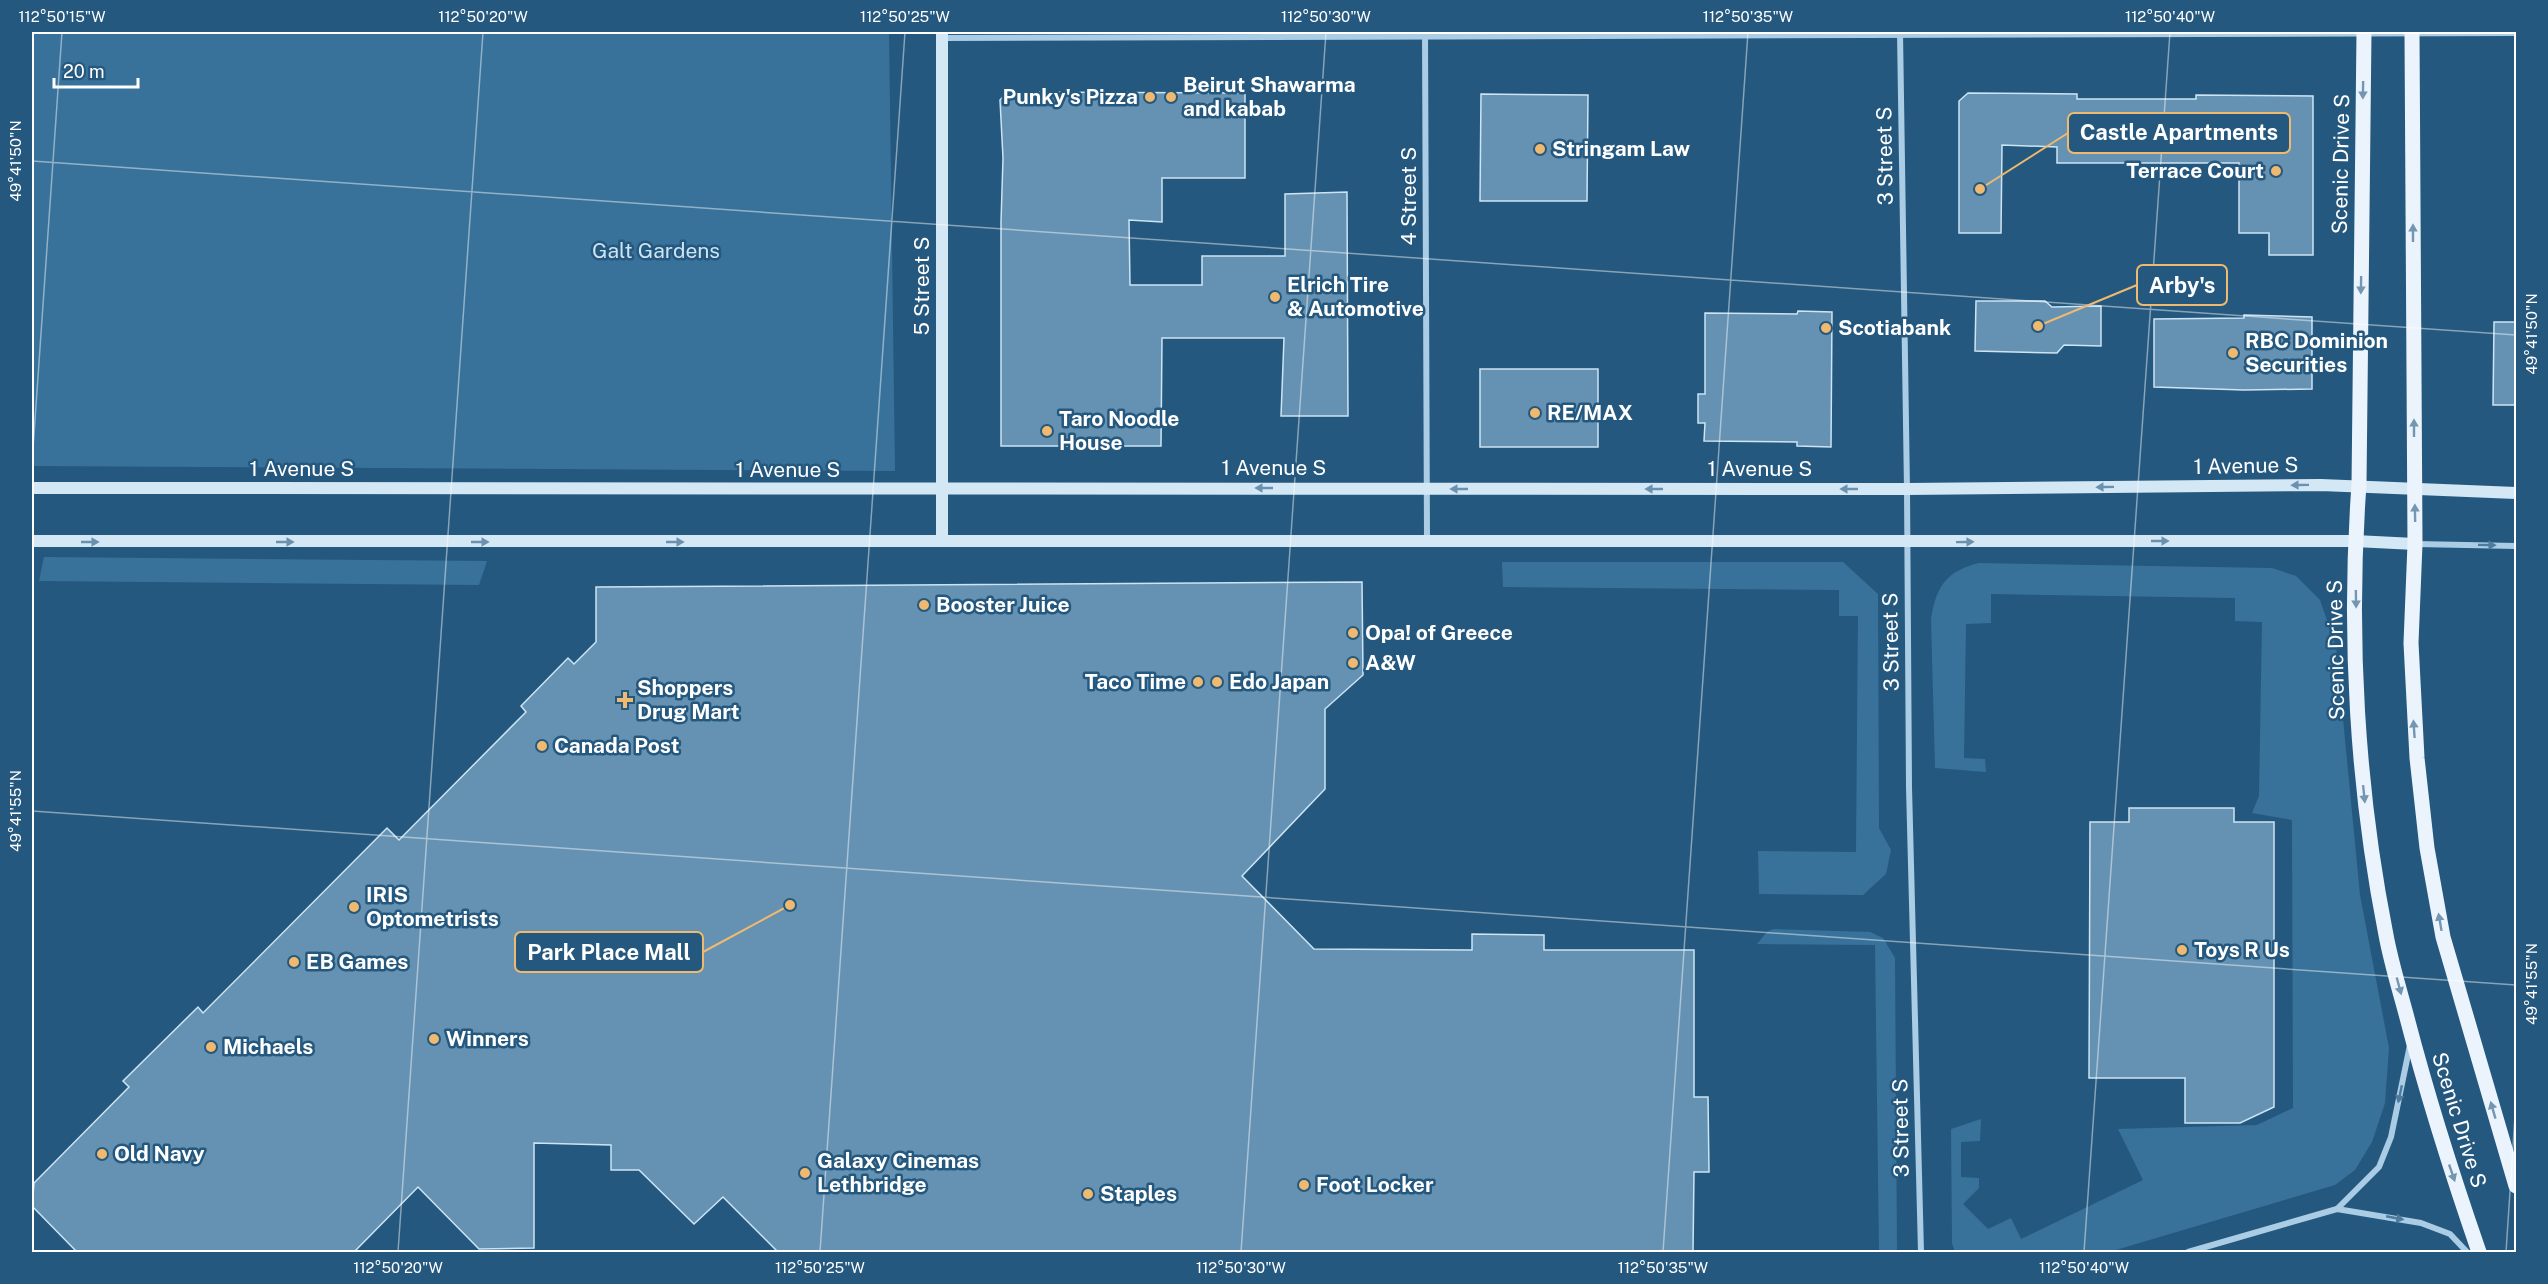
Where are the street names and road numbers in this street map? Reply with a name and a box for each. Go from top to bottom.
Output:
street label: Scenic Drive S [2327,94,2354,234]
street label: 3 Street S [1871,106,1898,206]
street label: 4 Street S [1396,147,1421,245]
street label: 5 Street S [909,236,934,336]
street label: 1 Avenue S [2193,452,2299,479]
street label: 1 Avenue S [1222,455,1326,480]
street label: 1 Avenue S [250,456,354,481]
street label: 1 Avenue S [1708,456,1812,481]
street label: 1 Avenue S [736,457,840,482]
street label: Scenic Drive S [2322,580,2349,720]
street label: 3 Street S [1877,592,1904,692]
street label: Scenic Drive S [2427,1049,2492,1191]
street label: 3 Street S [1887,1078,1914,1178]

